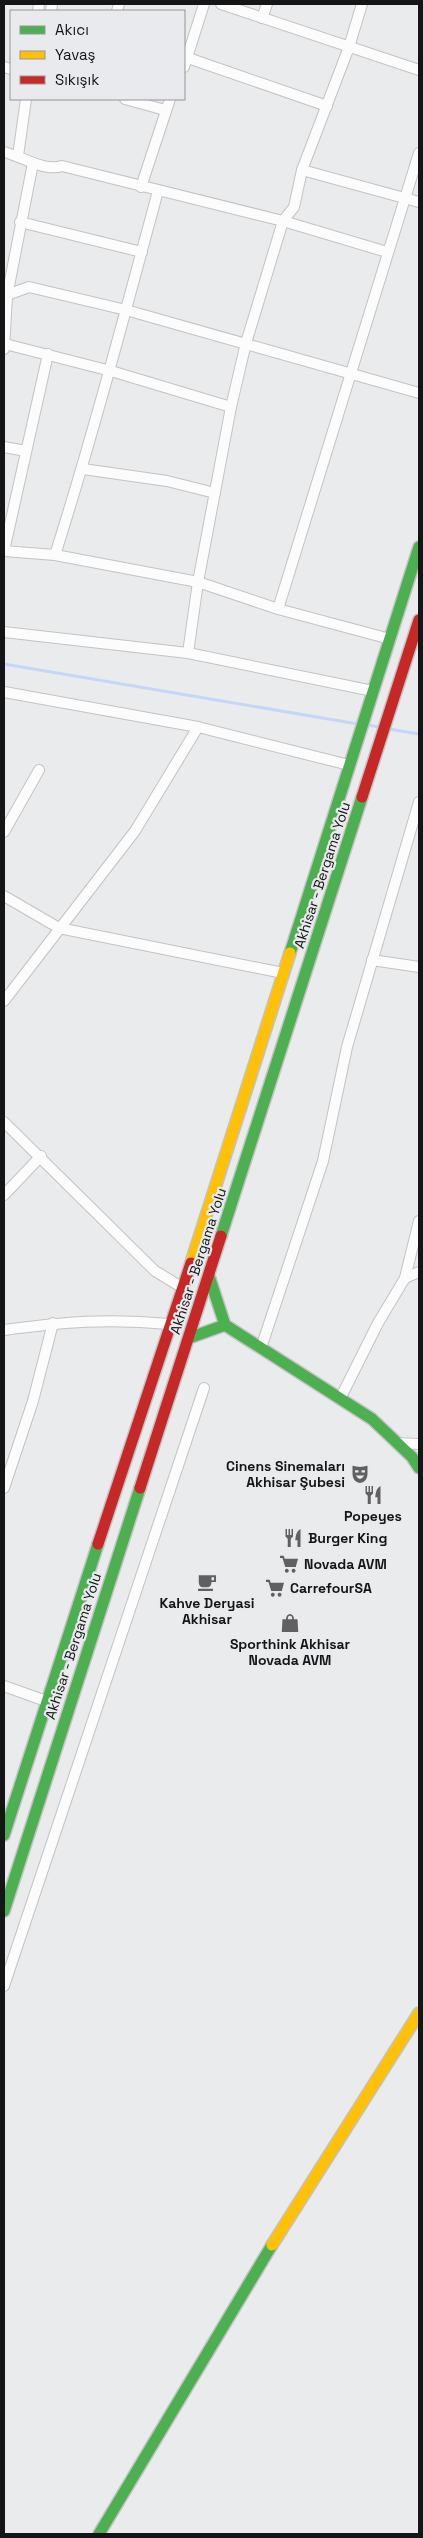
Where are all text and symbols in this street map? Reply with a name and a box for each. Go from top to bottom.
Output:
legend [10,10,185,100]
text: Akıcı [55,20,89,39]
text: Yavaş [55,45,96,64]
text: Sıkışık [55,70,99,89]
street label: Akhisar - Bergama Yolu [290,800,354,950]
street label: Akhisar - Bergama Yolu [166,1186,230,1336]
place label: Cinens Sinemaları Akhisar Şubesi [226,1457,345,1491]
theatre icon: Cinens Sinemaları Akhisar Şubesi [349,1463,371,1485]
restaurant icon: Popeyes [362,1484,384,1506]
place label: Popeyes [344,1507,402,1525]
restaurant icon: Burger King [282,1527,304,1549]
place label: Burger King [308,1529,387,1547]
supermarket icon: Novada AVM [278,1553,300,1575]
place label: Novada AVM [304,1555,387,1573]
street label: Akhisar - Bergama Yolu [41,1571,105,1721]
cafe icon: Kahve Deryasi Akhisar [196,1571,218,1593]
supermarket icon: CarrefourSA [264,1577,286,1599]
place label: CarrefourSA [290,1579,372,1597]
place label: Kahve Deryasi Akhisar [159,1594,255,1628]
shop icon: Sporthink Akhisar Novada AVM [279,1612,301,1634]
place label: Sporthink Akhisar Novada AVM [230,1635,351,1669]

